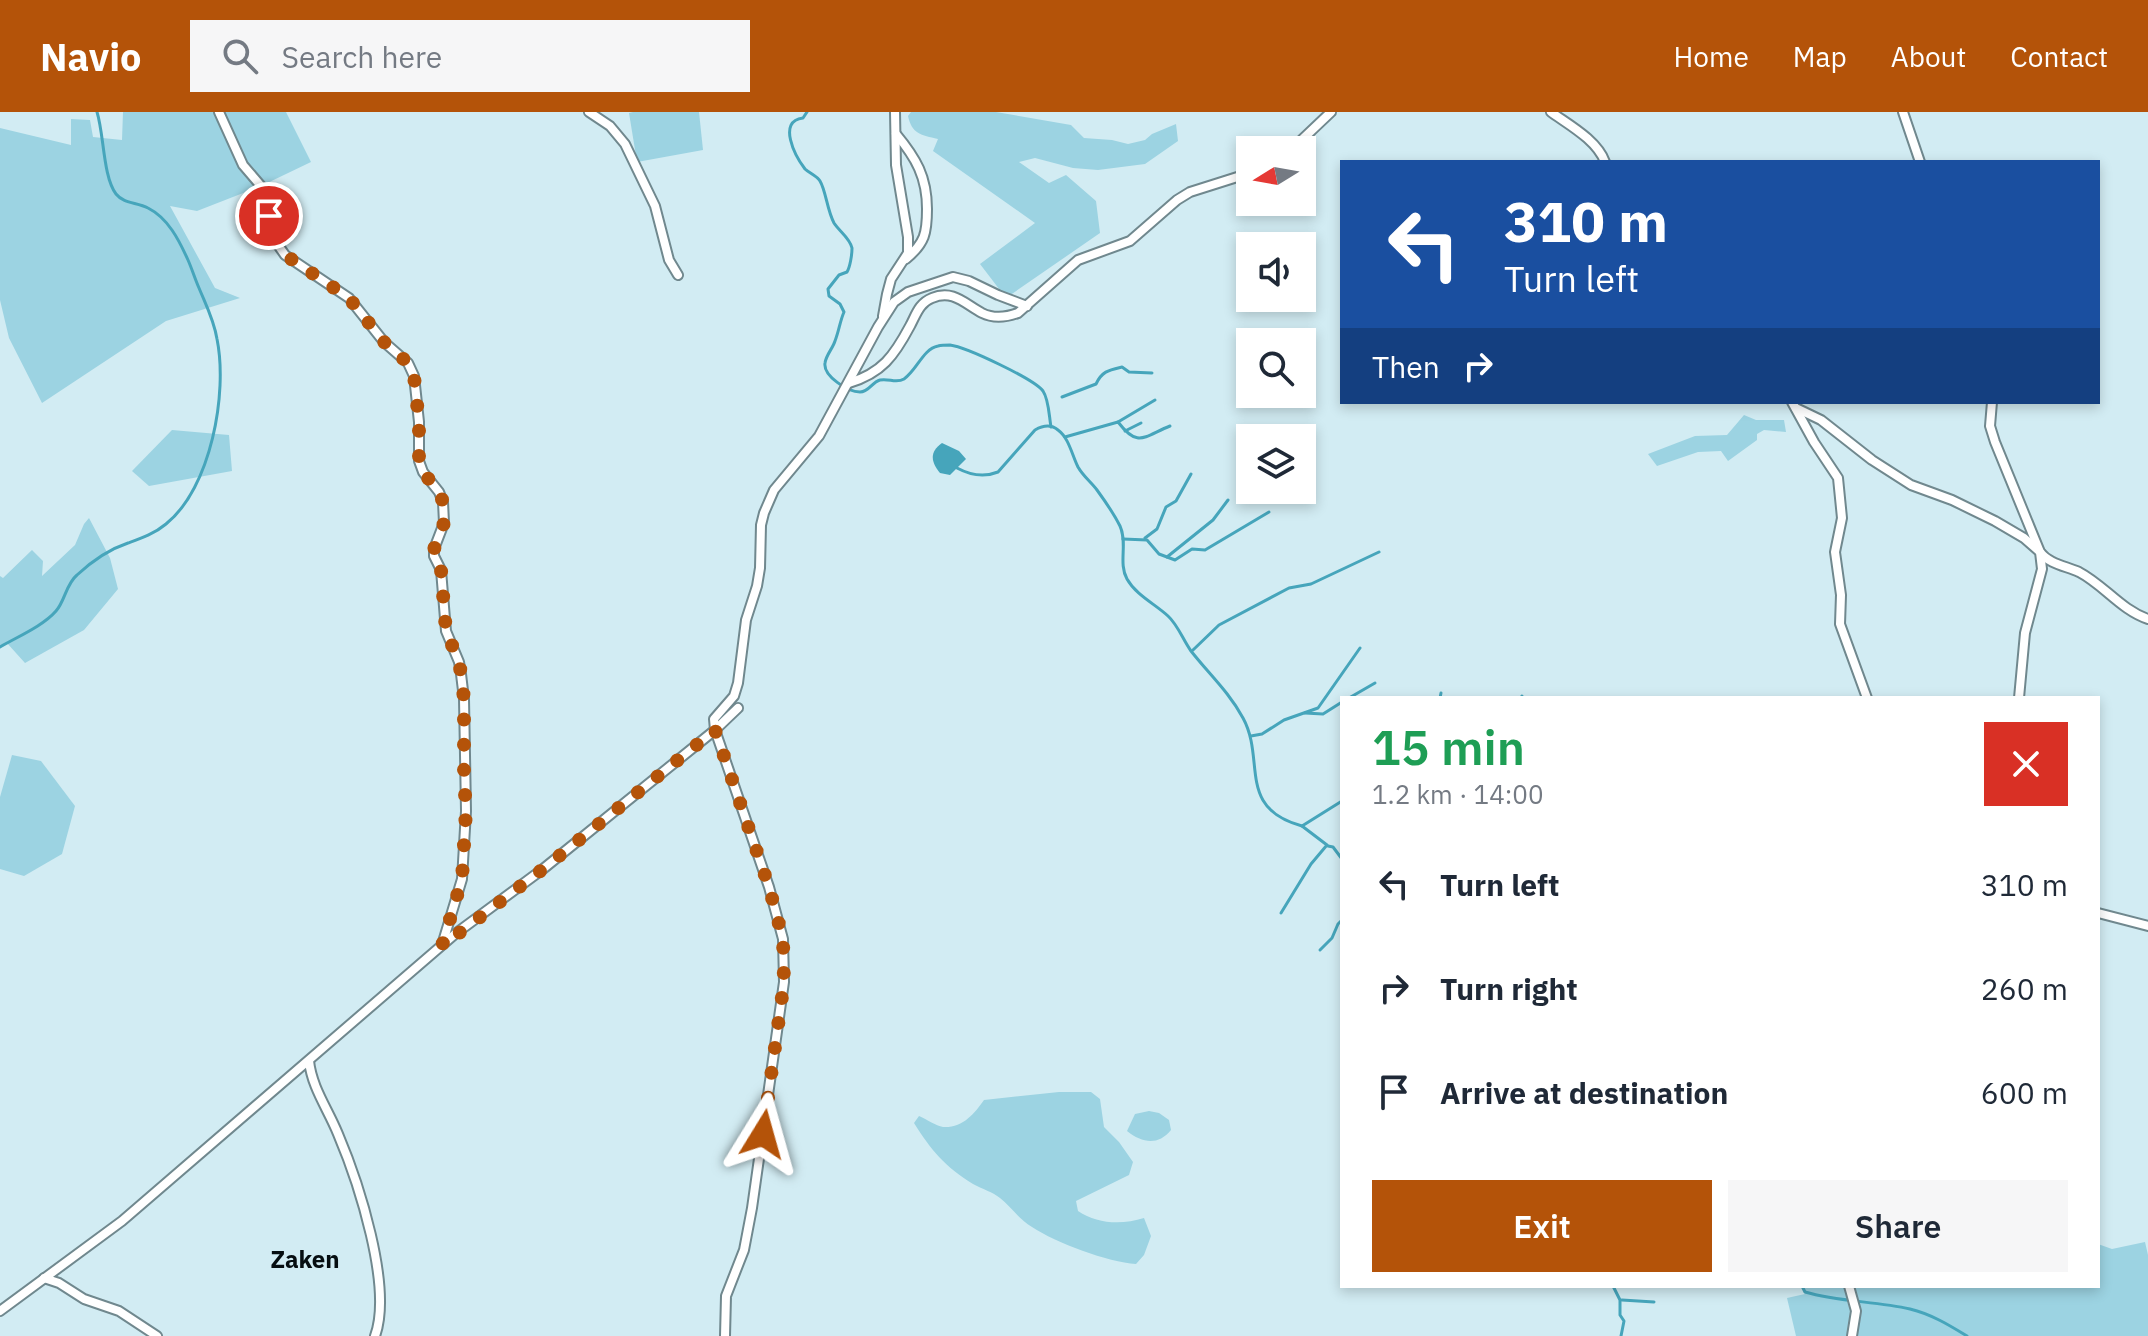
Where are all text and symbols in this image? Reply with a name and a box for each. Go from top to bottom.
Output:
search box [190,20,750,92]
text: Navio [40,32,142,81]
icon: search [218,34,262,78]
text: Search here [282,37,442,76]
text: Home [1673,38,1749,75]
text: Map [1793,38,1847,75]
text: About [1891,38,1966,75]
text: Contact [2010,38,2108,75]
north arrow [1236,136,1316,216]
map controls [1236,136,1316,504]
pin [235,182,303,250]
text: 310 m [1504,185,1668,257]
icon: left [1372,192,1476,296]
icon: arrive [247,194,291,238]
button: sound [1236,232,1316,312]
text: Turn left [1504,255,1639,302]
button: search [1236,328,1316,408]
icon: right [1456,344,1500,388]
text: Then [1372,347,1440,386]
button: layers [1236,424,1316,504]
text: 15 min [1372,716,1525,778]
button: close [1984,722,2068,806]
text: 1.2 km · 14:00 [1372,777,1544,811]
icon: left [1372,862,1416,906]
text: Turn left [1440,865,1559,904]
text: 310 m [1981,865,2068,904]
icon: right [1372,966,1416,1010]
text: Turn right [1440,969,1578,1008]
text: 260 m [1981,969,2068,1008]
icon: arrive [1372,1070,1416,1114]
text: Arrive at destination [1440,1073,1728,1112]
text: 600 m [1981,1073,2068,1112]
position arrow [721,1092,805,1176]
button: Exit [1372,1180,1712,1272]
button: Share [1728,1180,2068,1272]
district label: Zaken [270,1243,340,1275]

